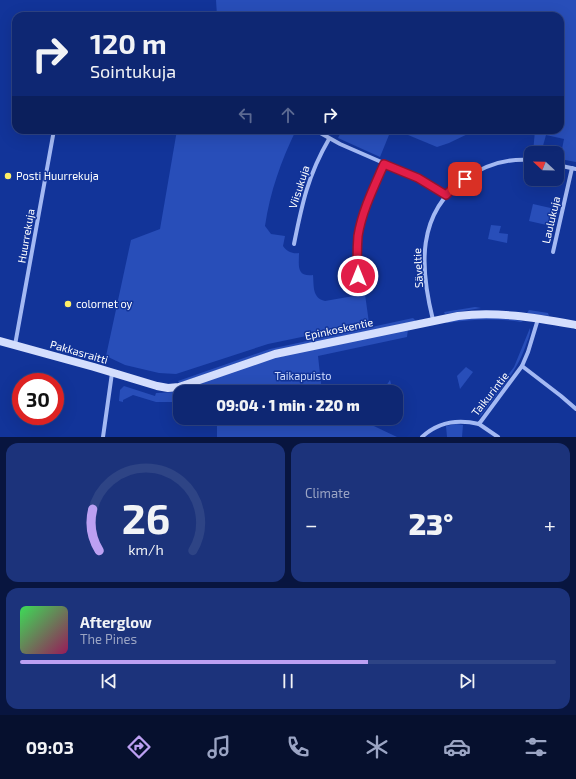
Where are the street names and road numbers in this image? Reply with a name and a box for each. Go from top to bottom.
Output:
street label: Viisukuja [285,164,313,210]
street label: Laulukuja [539,195,563,245]
street label: Huurrekuja [14,208,38,264]
street label: Säveltie [410,248,425,288]
street label: Epinkoskentie [304,315,374,342]
street label: Pakkasraitti [49,337,110,366]
street label: Taikurintie [468,369,511,418]

